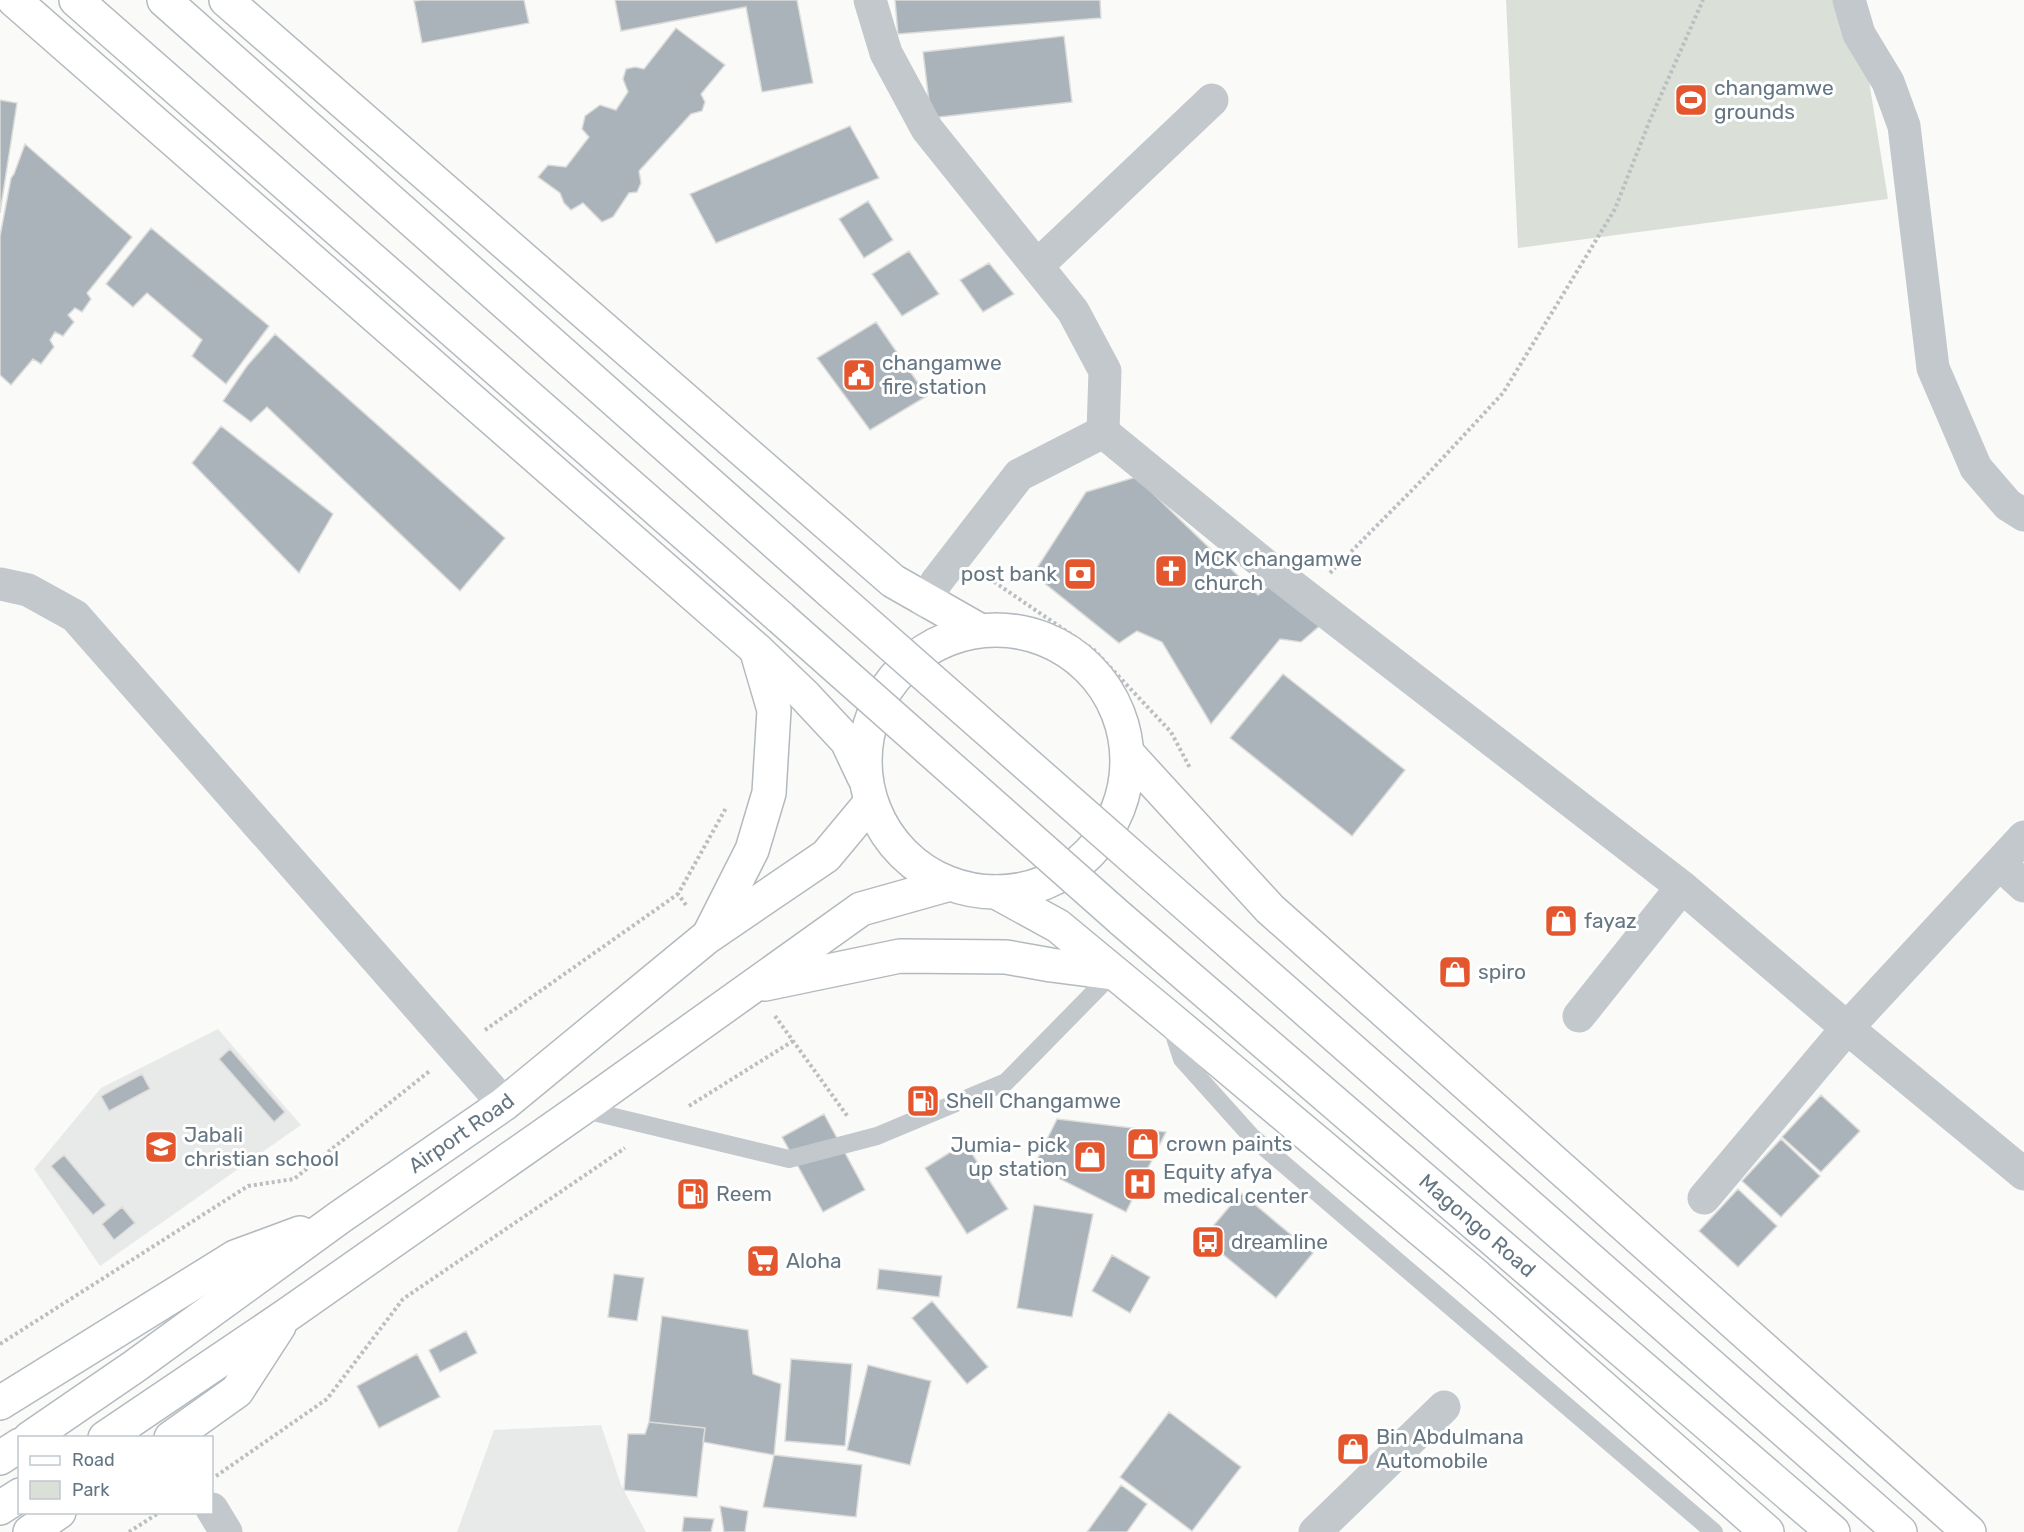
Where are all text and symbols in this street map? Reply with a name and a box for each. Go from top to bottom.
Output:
place label: changamwe grounds [1714,75,1834,124]
sports icon: changamwe grounds [1673,82,1709,118]
place label: changamwe fire station [882,350,1002,399]
public building icon: changamwe fire station [841,357,877,393]
place label: MCK changamwe church [1194,546,1362,595]
church icon: MCK changamwe church [1153,553,1189,589]
bank icon: post bank [1062,556,1098,592]
place label: post bank [961,561,1057,586]
shop icon: fayaz [1543,903,1579,939]
place label: fayaz [1584,908,1637,933]
shop icon: spiro [1437,954,1473,990]
place label: spiro [1478,959,1526,984]
fuel station icon: Shell Changamwe [905,1083,941,1119]
street label: Airport Road [403,1088,519,1178]
place label: Shell Changamwe [946,1088,1121,1113]
place label: Jabali christian school [184,1122,339,1171]
shop icon: crown paints [1125,1126,1161,1162]
school or university icon: Jabali christian school [143,1129,179,1165]
place label: crown paints [1166,1131,1293,1156]
place label: Jumia- pick up station [950,1132,1067,1181]
shop icon: Jumia- pick up station [1072,1139,1108,1175]
place label: Equity afya medical center [1163,1159,1308,1208]
hospital icon: Equity afya medical center [1122,1166,1158,1202]
street label: Magongo Road [1414,1168,1541,1282]
fuel station icon: Reem [675,1176,711,1212]
place label: Reem [716,1181,772,1206]
bus stop icon: dreamline [1190,1224,1226,1260]
place label: dreamline [1231,1229,1328,1254]
supermarket icon: Aloha [745,1243,781,1279]
place label: Aloha [786,1248,842,1273]
place label: Bin Abdulmana Automobile [1376,1424,1524,1473]
shop icon: Bin Abdulmana Automobile [1335,1431,1371,1467]
legend [18,1436,213,1514]
text: Road [72,1449,115,1471]
text: Park [72,1479,110,1501]

